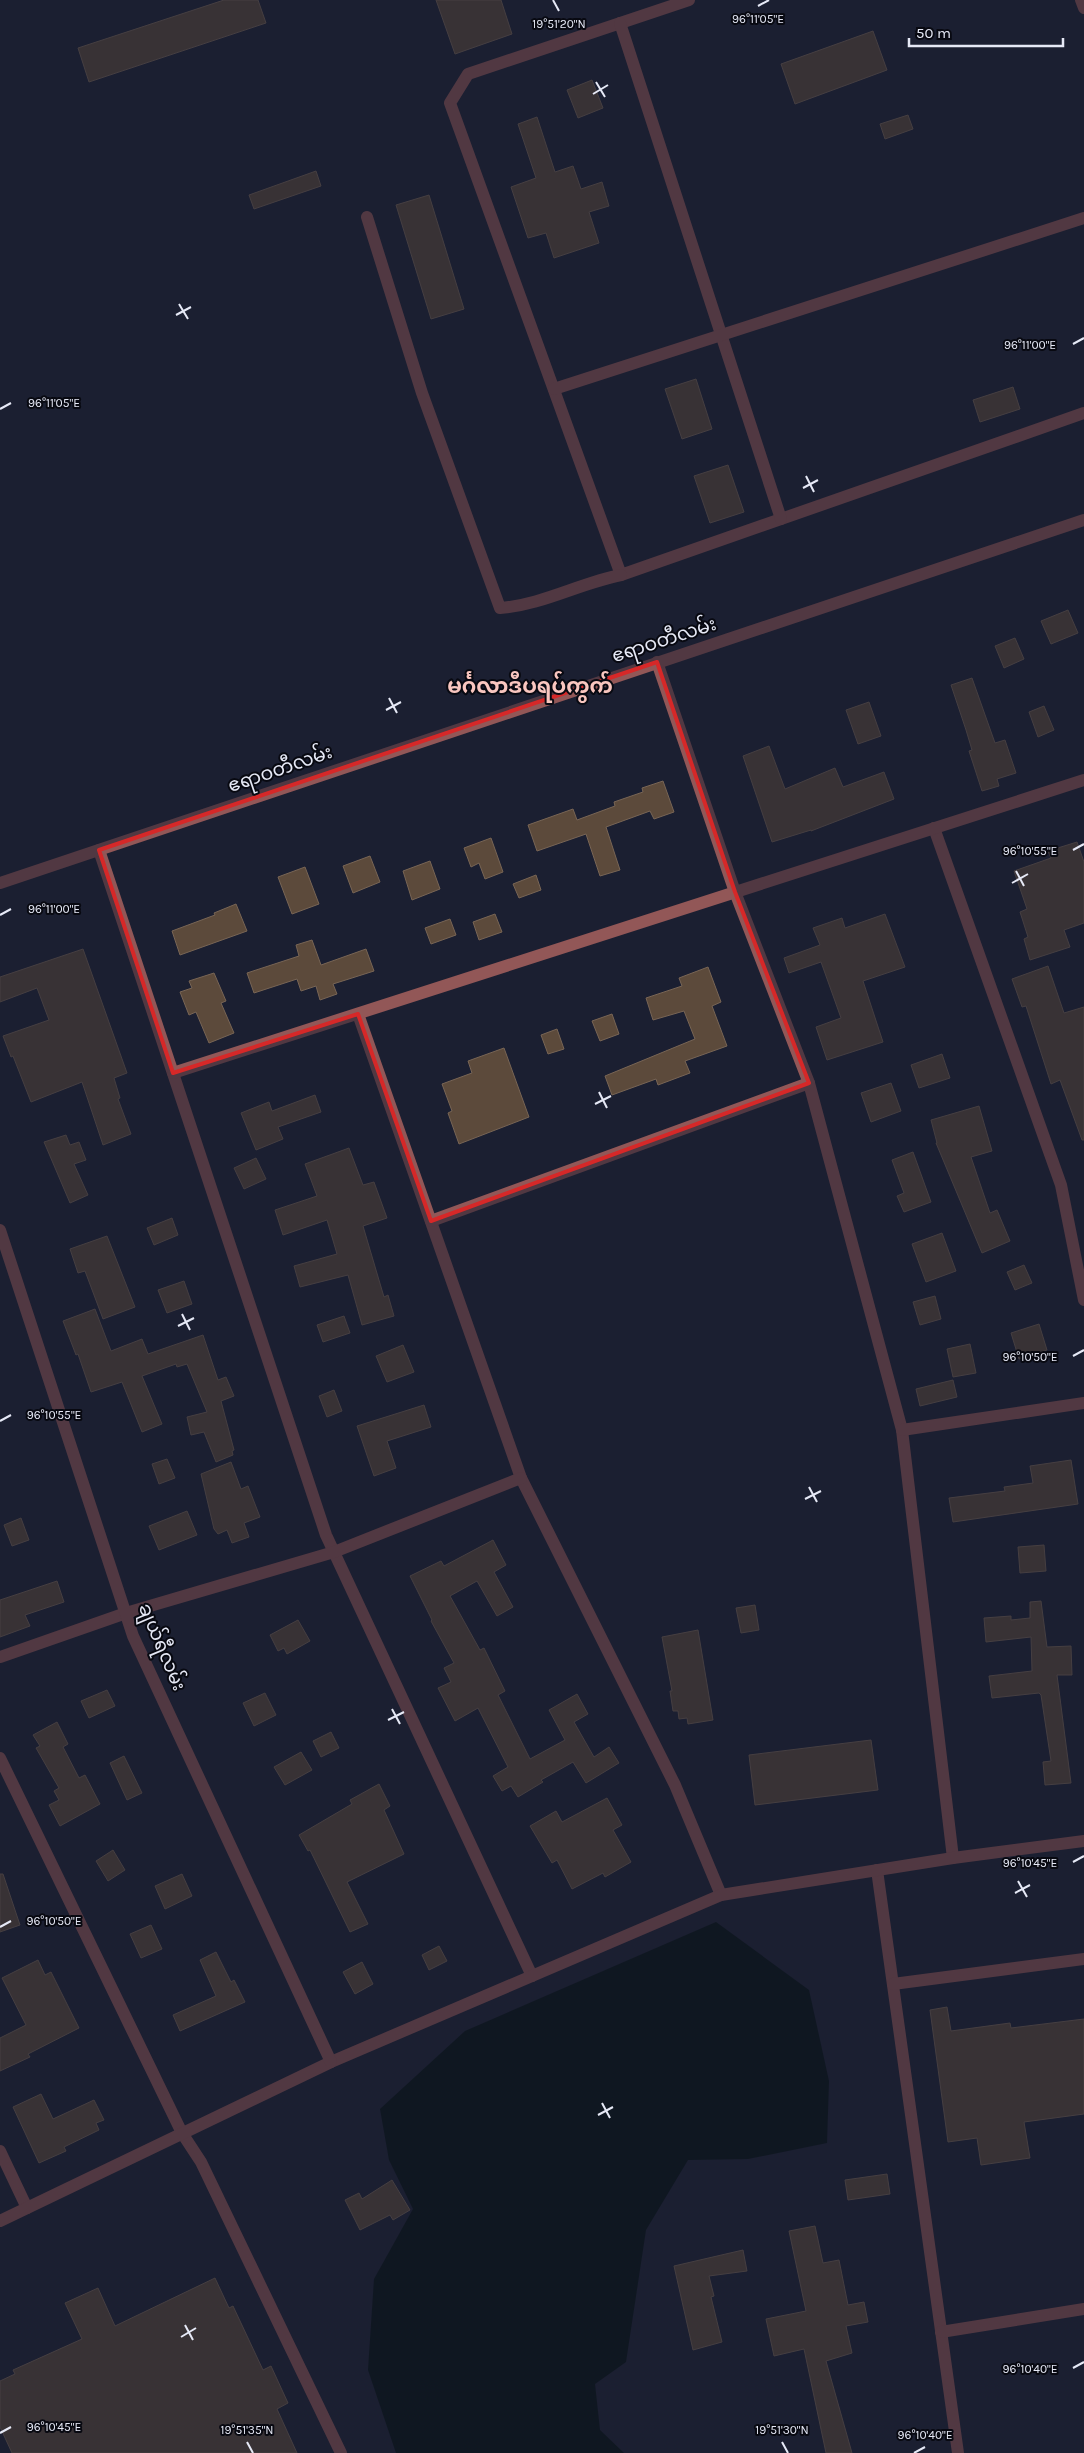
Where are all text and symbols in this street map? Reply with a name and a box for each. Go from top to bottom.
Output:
text: 96°11'05"E [732,12,784,26]
scale bar [909,15,1063,47]
text: 19°51'20"N [532,17,586,31]
text: 50 m [916,24,951,42]
text: 96°11'00"E [1004,338,1056,352]
text: 96°11'05"E [28,396,80,410]
street label: ဧရာဝတီလမ်း [608,609,720,671]
district label: မင်္ဂလာဒီပရပ်ကွက် [447,670,613,703]
street label: ဧရာဝတီလမ်း [224,737,336,801]
text: 96°10'55"E [1003,844,1057,858]
text: 96°11'00"E [28,902,80,916]
text: 96°10'50"E [1003,1350,1057,1364]
text: 96°10'55"E [27,1408,81,1422]
street label: ချယ်ရီလမ်း [130,1598,194,1696]
text: 96°10'45"E [1003,1856,1057,1870]
text: 96°10'50"E [27,1914,81,1928]
text: 96°10'40"E [1003,2362,1057,2376]
text: 96°10'45"E [27,2420,81,2434]
text: 19°51'35"N [220,2423,274,2437]
text: 19°51'30"N [755,2423,809,2437]
text: 96°10'40"E [898,2428,952,2442]

